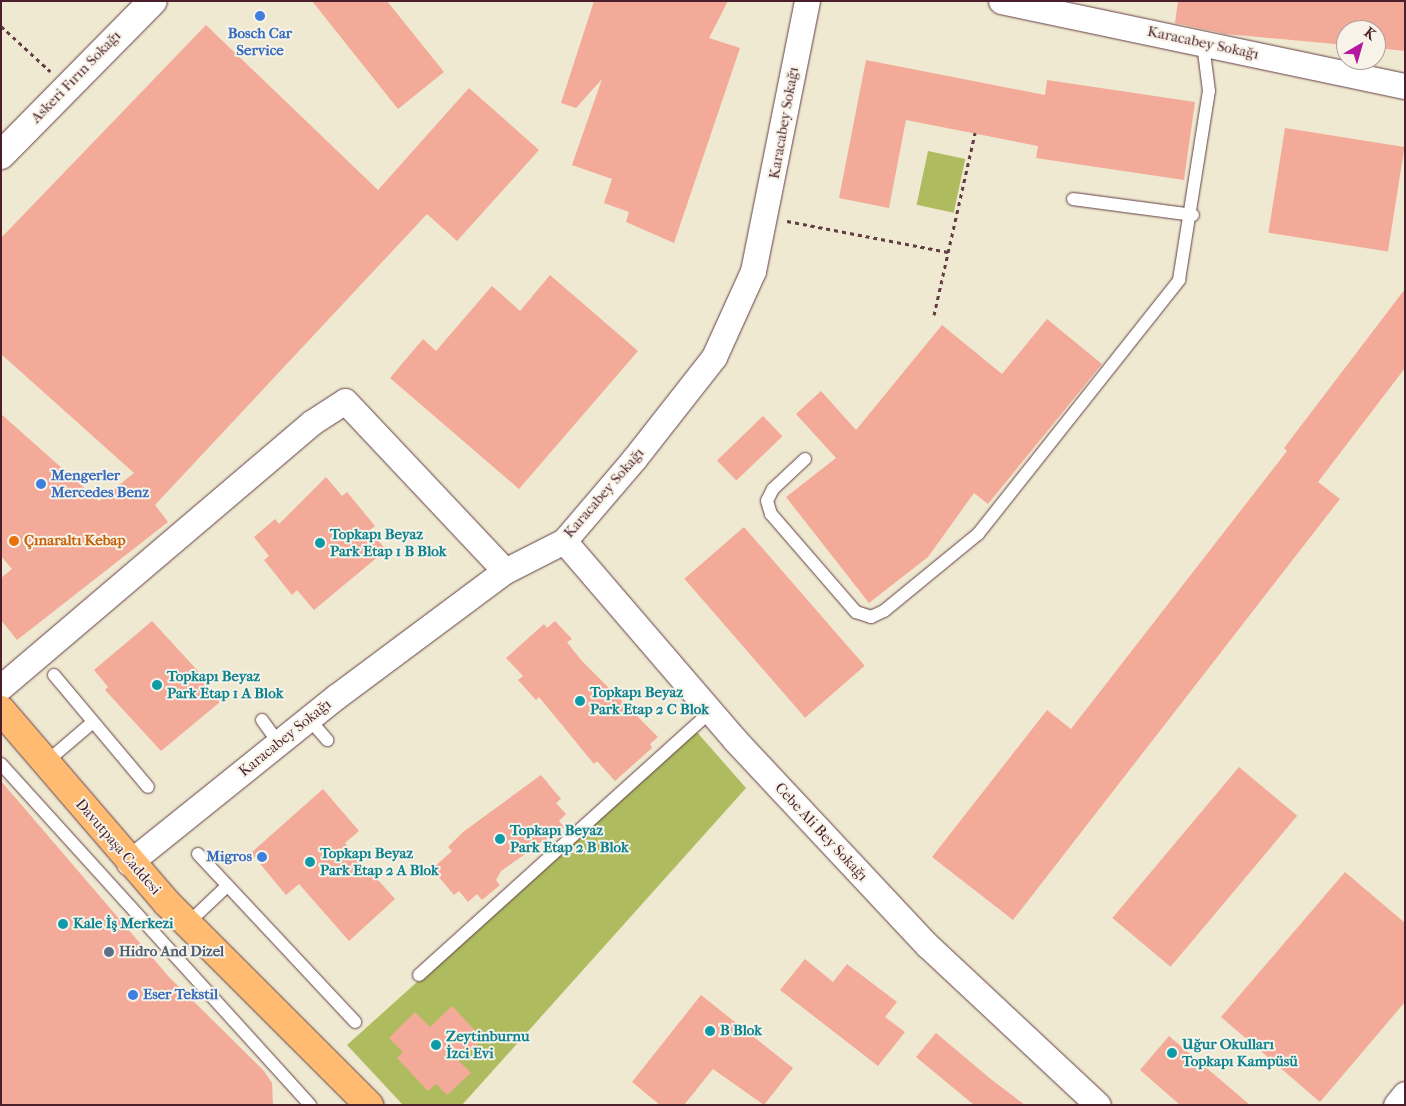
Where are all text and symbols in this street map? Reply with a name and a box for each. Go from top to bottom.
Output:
marker: Bosch Car Service [254,10,266,22]
north arrow [1336,20,1386,70]
street label: Karacabey Sokağı [1146,22,1260,64]
place label: Bosch Car Service [228,24,292,59]
text: K [1361,24,1379,43]
street label: Askeri Fırın Sokağı [27,27,125,127]
street label: Karacabey Sokağı [765,66,803,180]
street label: Karacabey Sokağı [560,444,648,542]
place label: Mengerler Mercedes Benz [51,466,149,501]
marker: Mengerler Mercedes Benz [35,478,47,490]
place label: Topkapı Beyaz Park Etap 1 B Blok [330,525,446,560]
place label: Çınaraltı Kebap [24,532,126,550]
marker: Çınaraltı Kebap [8,535,20,547]
marker: Topkapı Beyaz Park Etap 1 B Blok [314,537,326,549]
place label: Topkapı Beyaz Park Etap 1 A Blok [167,667,283,702]
marker: Topkapı Beyaz Park Etap 1 A Blok [151,679,163,691]
place label: Topkapı Beyaz Park Etap 2 C Blok [590,683,709,718]
street label: Karacabey Sokağı [235,695,335,781]
marker: Topkapı Beyaz Park Etap 2 C Blok [574,695,586,707]
street label: Cebe Ali Bey Sokağı [771,779,871,885]
street label: Davutpaşa Caddesi [72,795,164,899]
place label: Topkapı Beyaz Park Etap 2 B Blok [510,821,629,856]
marker: Topkapı Beyaz Park Etap 2 B Blok [494,833,506,845]
place label: Topkapı Beyaz Park Etap 2 A Blok [320,844,439,879]
place label: Migros [206,848,252,866]
marker: Migros [256,851,268,863]
marker: Topkapı Beyaz Park Etap 2 A Blok [304,856,316,868]
place label: Kale İş Merkezi [73,915,173,933]
marker: Kale İş Merkezi [57,918,69,930]
place label: Hidro And Dizel [119,943,224,961]
marker: Hidro And Dizel [103,946,115,958]
place label: Eser Tekstil [143,986,218,1004]
marker: Eser Tekstil [127,989,139,1001]
place label: B Blok [720,1022,762,1040]
marker: B Blok [704,1025,716,1037]
place label: Zeytinburnu İzci Evi [446,1027,529,1062]
place label: Uğur Okulları Topkapı Kampüsü [1182,1035,1298,1070]
marker: Zeytinburnu İzci Evi [430,1039,442,1051]
marker: Uğur Okulları Topkapı Kampüsü [1166,1047,1178,1059]

